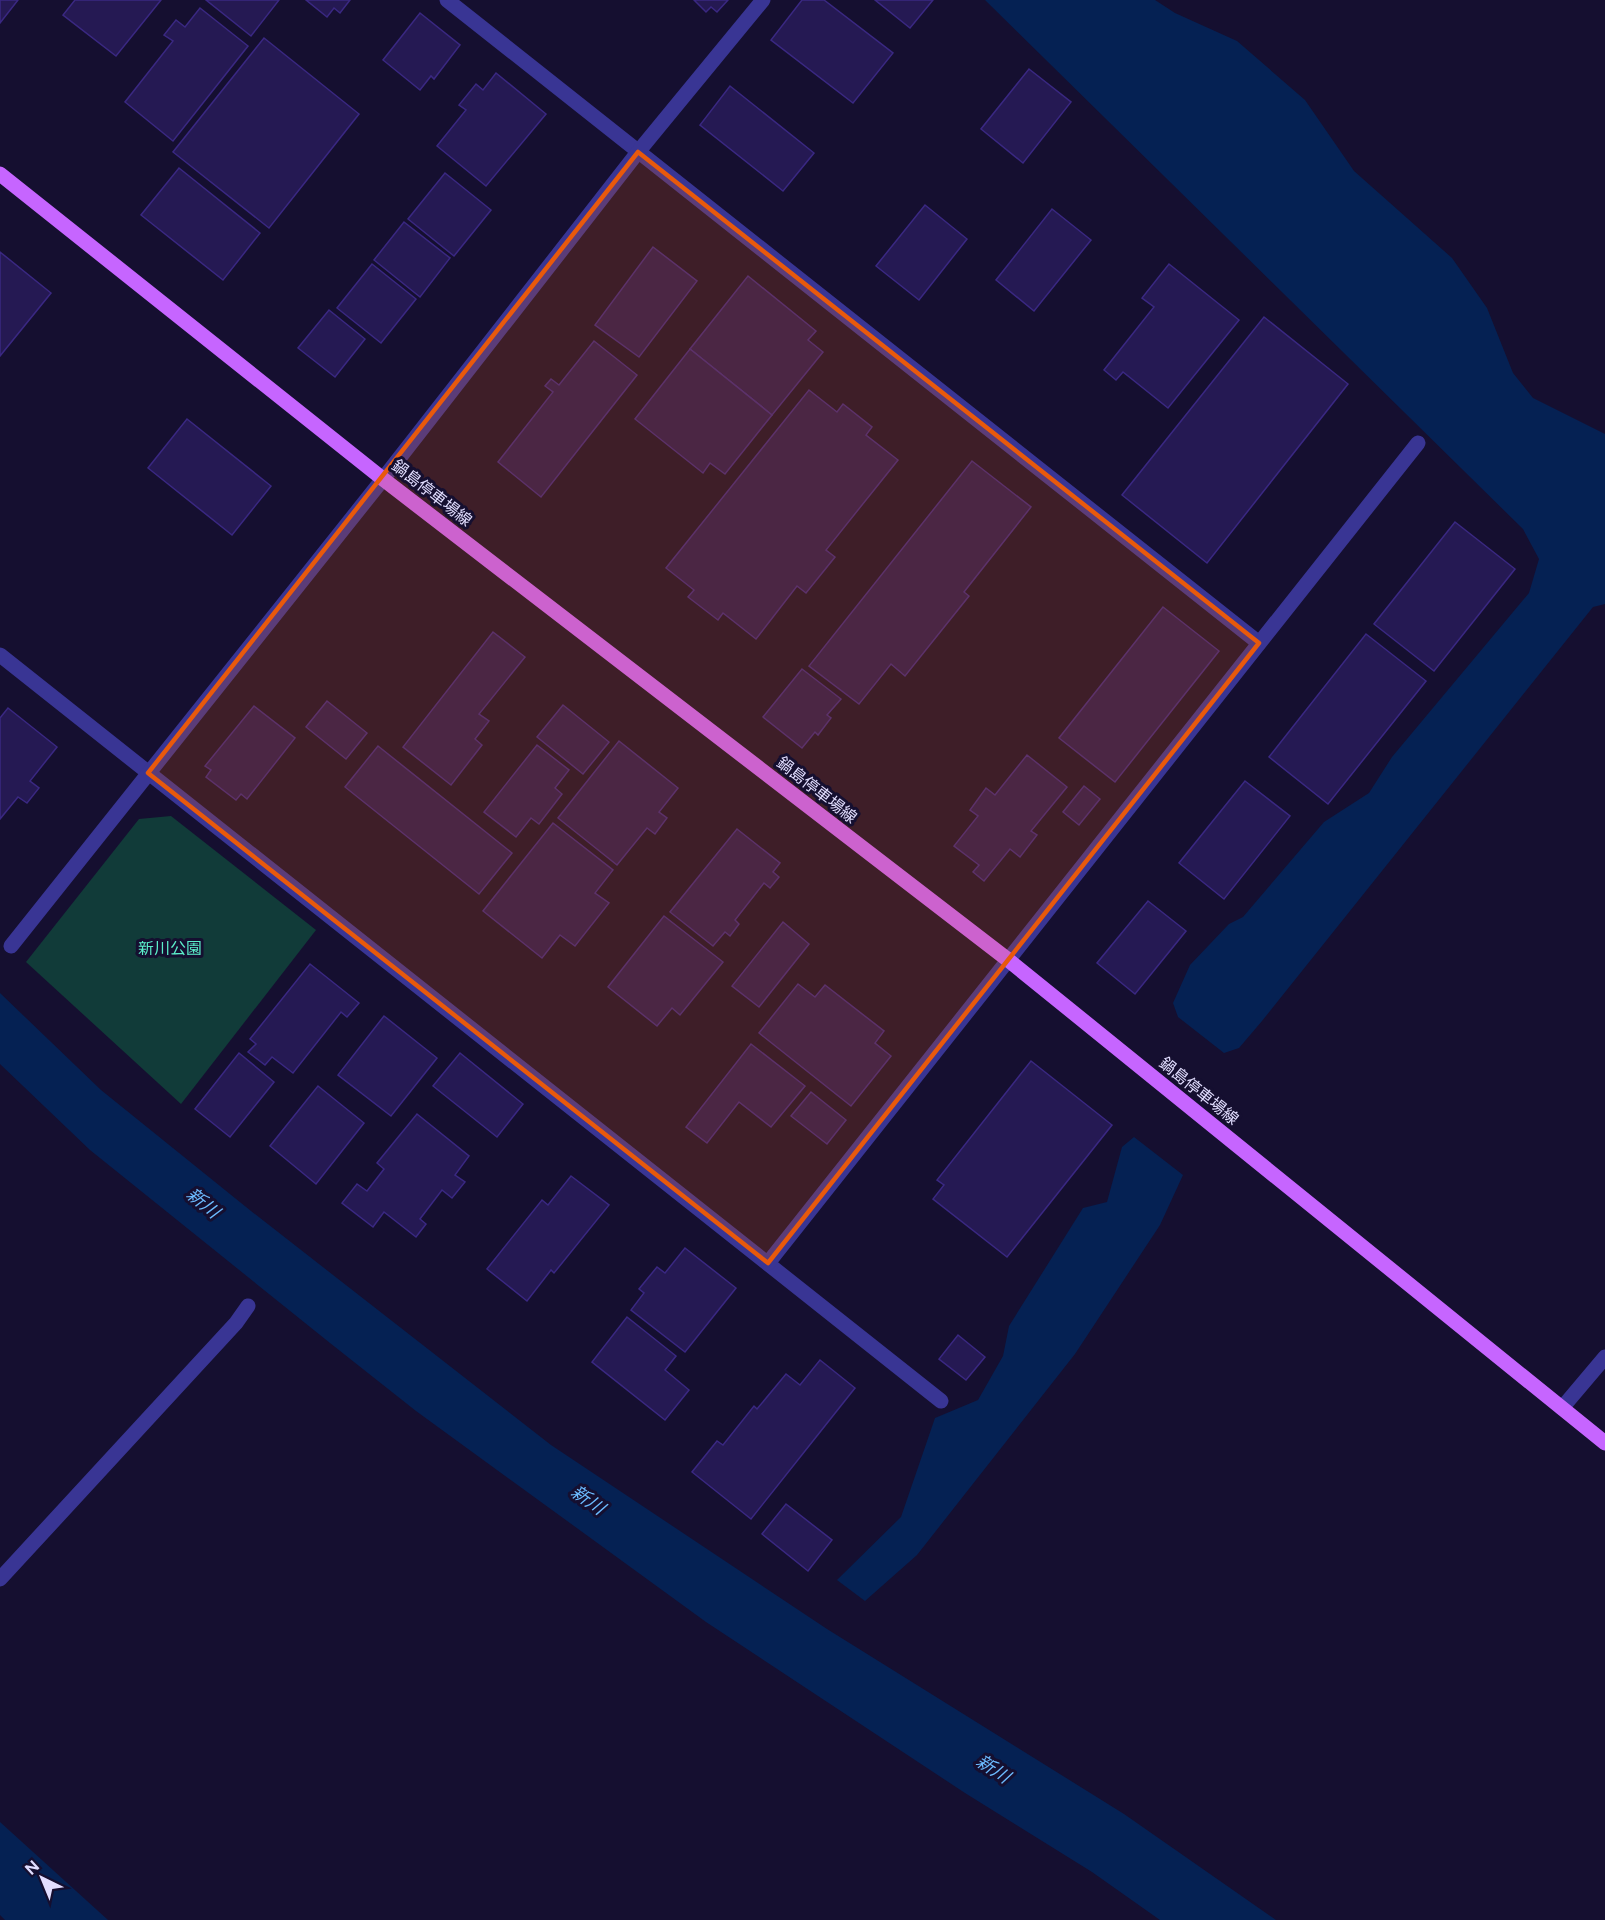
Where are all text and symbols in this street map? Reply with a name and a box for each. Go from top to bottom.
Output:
street label: 鍋島停車場線 [388,456,476,530]
street label: 鍋島停車場線 [773,753,861,827]
park label: 新川公園 [138,939,202,958]
street label: 鍋島停車場線 [1156,1053,1242,1129]
water label: 新川 [182,1183,225,1224]
water label: 新川 [567,1481,611,1520]
water label: 新川 [972,1750,1016,1789]
north arrow [12,1848,72,1908]
text: N [21,1856,43,1879]

